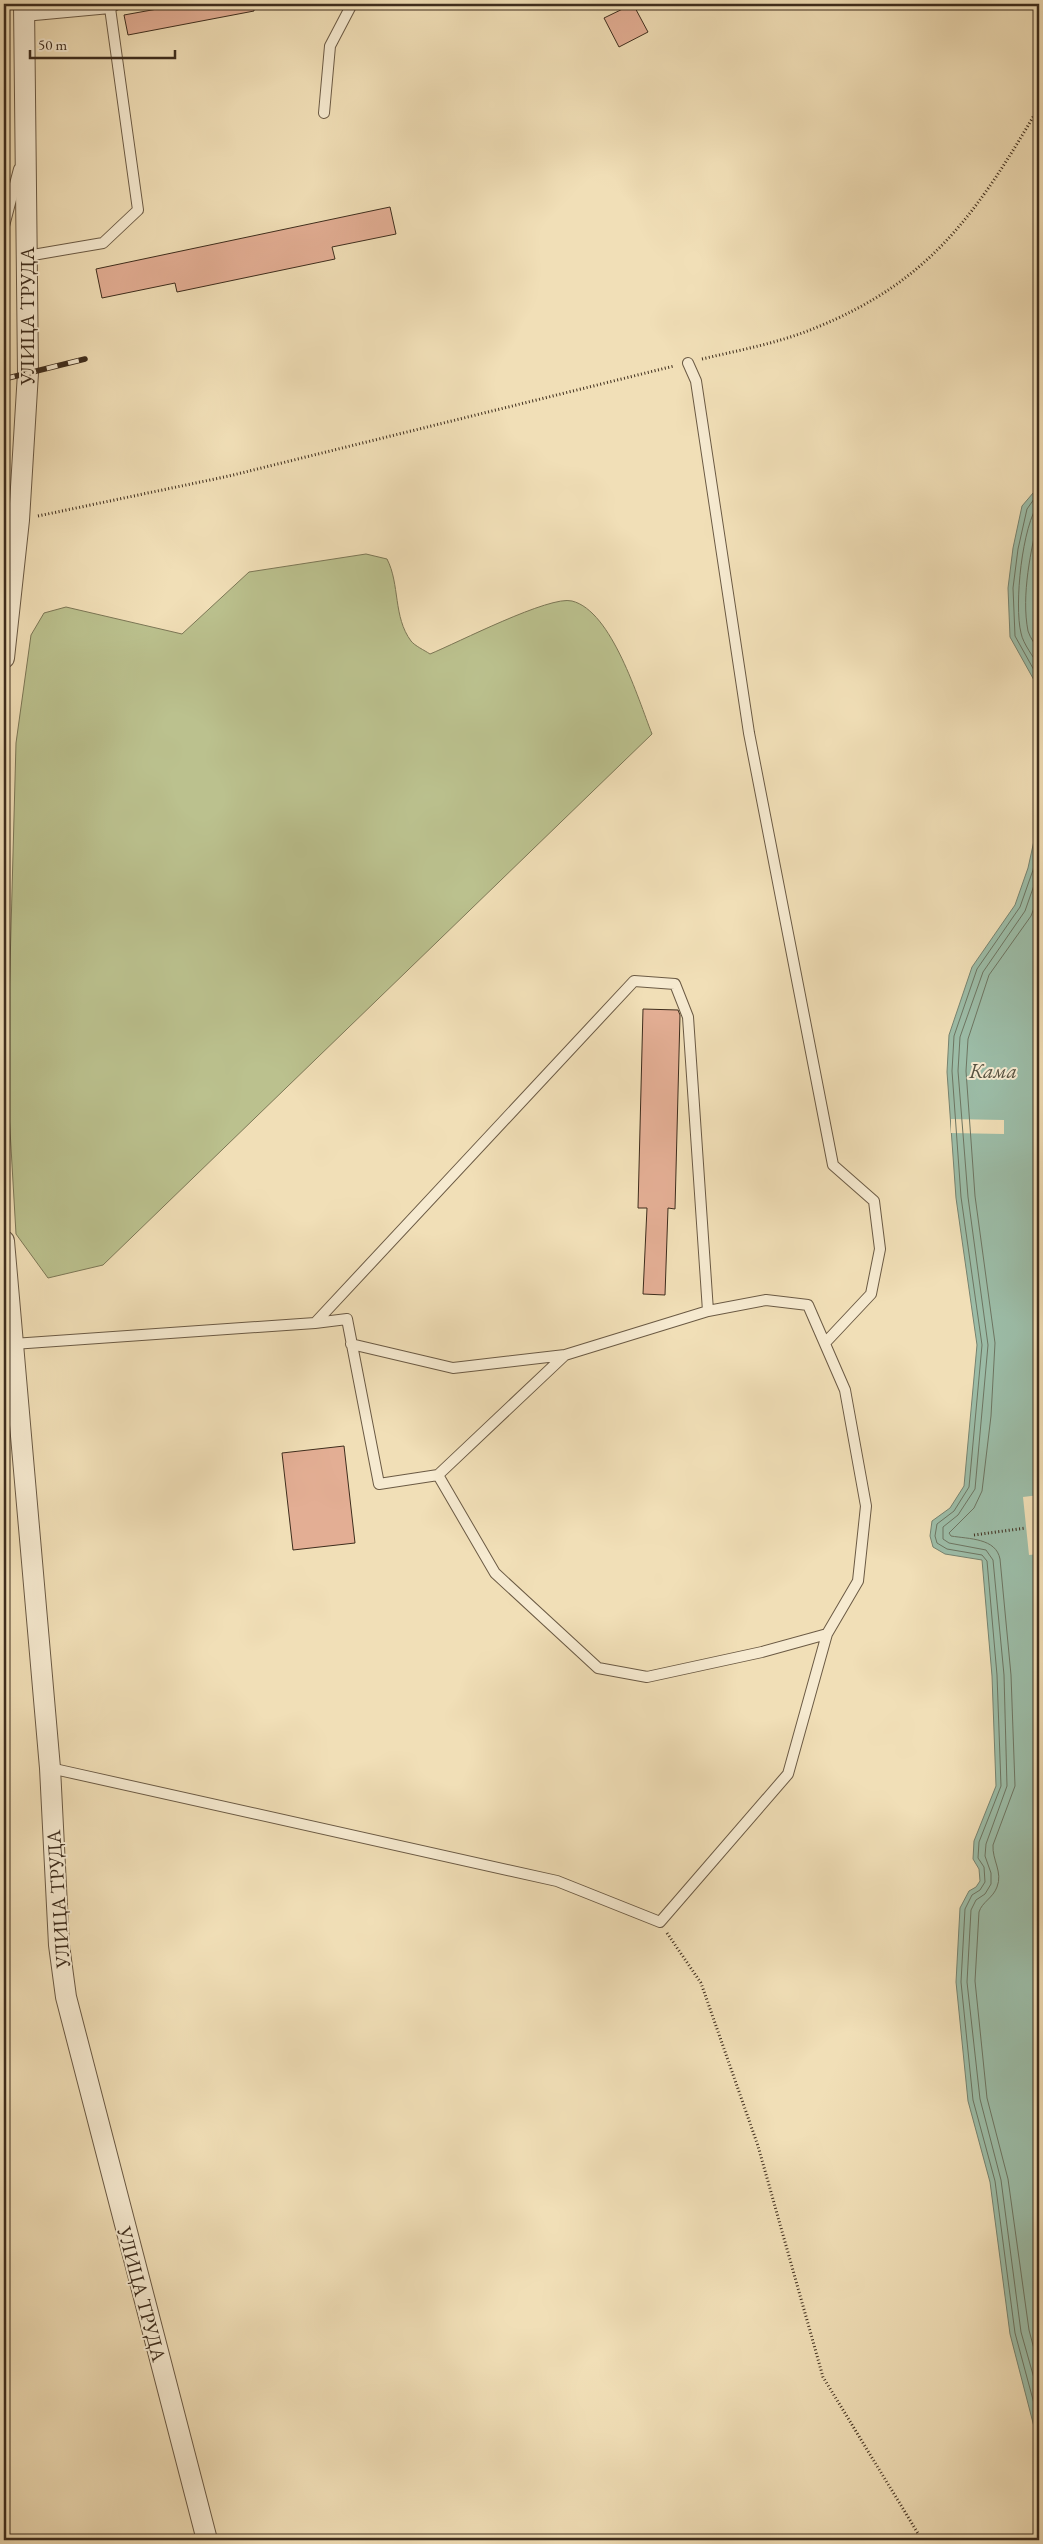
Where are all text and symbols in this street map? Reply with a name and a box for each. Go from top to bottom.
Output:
scale bar [30,28,175,60]
text: 50 m [38,35,67,54]
street label: УЛИЦА ТРУДА [14,246,40,386]
water label: Кама [968,1057,1017,1084]
street label: УЛИЦА ТРУДА [40,1829,76,1970]
street label: УЛИЦА ТРУДА [111,2223,173,2365]

